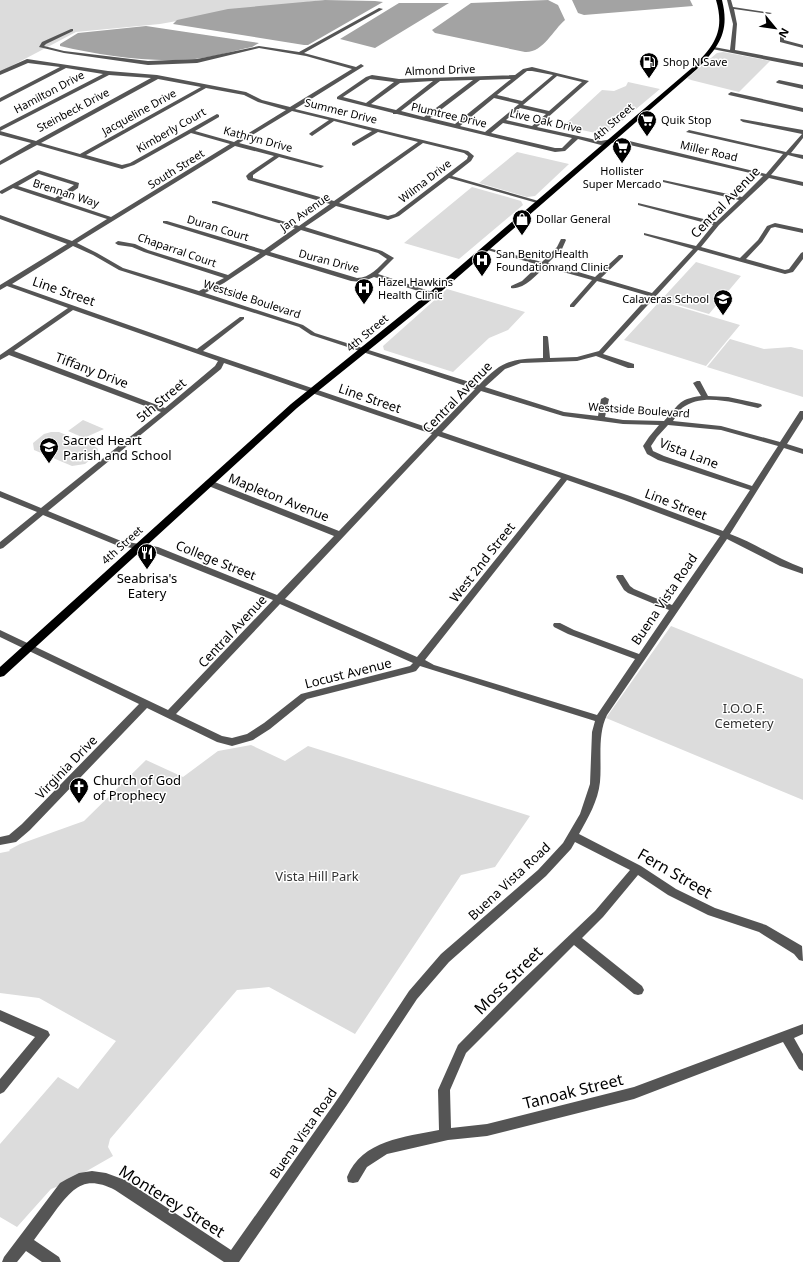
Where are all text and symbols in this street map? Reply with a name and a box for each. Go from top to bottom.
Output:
north arrow [755,8,795,48]
text: N [775,26,793,41]
fuel station icon: Shop N Save [638,51,660,79]
place label: Shop N Save [663,54,727,69]
street label: Almond Drive [405,61,475,78]
street label: Hamilton Drive [11,67,87,116]
street label: Steinbeck Drive [34,84,112,135]
street label: Jacqueline Drive [98,85,179,139]
street label: Summer Drive [303,94,379,127]
street label: Plumtree Drive [410,99,488,131]
street label: 4th Street [589,99,637,144]
street label: Kimberly Court [133,104,208,155]
street label: Live Oak Drive [508,105,584,136]
supermarket icon: Quik Stop [636,109,658,137]
place label: Quik Stop [661,112,712,127]
street label: Kathryn Drive [222,122,294,155]
supermarket icon: Hollister Super Mercado [611,136,633,164]
street label: Miller Road [679,137,739,164]
street label: South Street [145,145,207,192]
street label: Wilma Drive [395,155,454,206]
street label: Central Avenue [686,162,764,242]
place label: Hollister Super Mercado [583,163,662,191]
street label: Brennan Way [31,175,102,210]
street label: Jan Avenue [276,189,333,235]
shop icon: Dollar General [511,208,533,236]
street label: Duran Court [185,211,251,244]
place label: Dollar General [536,211,610,226]
street label: Chaparral Court [136,229,219,270]
street label: Duran Drive [297,245,361,276]
place label: San Benito Health Foundation and Clinic [496,246,608,274]
hospital icon: San Benito Health Foundation and Clinic [471,249,493,277]
street label: Line Street [30,272,98,310]
place label: Hazel Hawkins Health Clinic [378,274,453,302]
street label: Westside Boulevard [201,276,303,321]
hospital icon: Hazel Hawkins Health Clinic [353,277,375,305]
school or university icon: Calaveras School [712,288,734,316]
place label: Calaveras School [622,291,709,306]
street label: 4th Street [342,311,391,355]
street label: Tiffany Drive [53,348,131,392]
street label: Central Avenue [418,357,496,437]
street label: 5th Street [132,374,190,426]
street label: Line Street [336,379,404,417]
street label: Westside Boulevard [588,398,690,421]
place label: Sacred Heart Parish and School [63,431,172,464]
street label: Vista Lane [657,433,721,473]
school or university icon: Sacred Heart Parish and School [38,436,60,464]
street label: Mapleton Avenue [226,469,332,525]
street label: Line Street [642,484,710,524]
street label: West 2nd Street [445,518,519,606]
street label: 4th Street [98,522,146,567]
street label: College Street [173,536,259,584]
restaurant icon: Seabrisa's Eatery [136,542,158,570]
street label: Buena Vista Road [627,550,701,648]
place label: Seabrisa's Eatery [117,569,177,602]
street label: Central Avenue [194,591,270,671]
street label: Locust Avenue [303,654,393,692]
park label: I.O.O.F. Cemetery [714,699,774,732]
street label: Virginia Drive [31,731,101,803]
place label: Church of God of Prophecy [93,771,181,804]
church icon: Church of God of Prophecy [68,776,90,804]
street label: Buena Vista Road [464,838,554,924]
street label: Fern Street [634,843,716,903]
park label: Vista Hill Park [275,867,359,885]
street label: Moss Street [469,941,547,1019]
street label: Tanoak Street [521,1068,626,1114]
street label: Buena Vista Road [265,1084,341,1182]
street label: Monterey Street [115,1160,229,1242]

